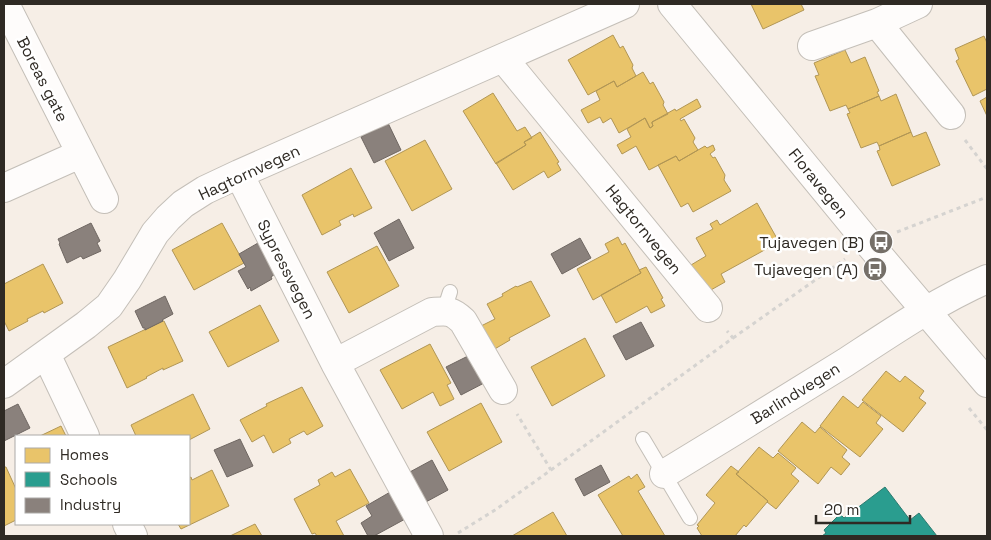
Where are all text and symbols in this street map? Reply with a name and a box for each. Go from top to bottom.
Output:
street label: Boreas gate [12,33,73,125]
street label: Hagtornvegen [195,140,303,205]
street label: Floravegen [784,144,853,223]
street label: Hagtornvegen [601,180,686,279]
street label: Sypressvegen [252,216,321,323]
bus stop icon: Tujavegen (B) [868,229,894,255]
place label: Tujavegen (B) [759,232,864,253]
bus stop icon: Tujavegen (A) [862,256,888,282]
place label: Tujavegen (A) [754,259,858,280]
street label: Barlindvegen [747,358,844,429]
legend [15,435,190,525]
text: Homes [60,445,109,464]
text: Schools [60,470,118,489]
scale bar [816,492,910,524]
text: Industry [60,495,121,514]
text: 20 m [824,500,859,519]

